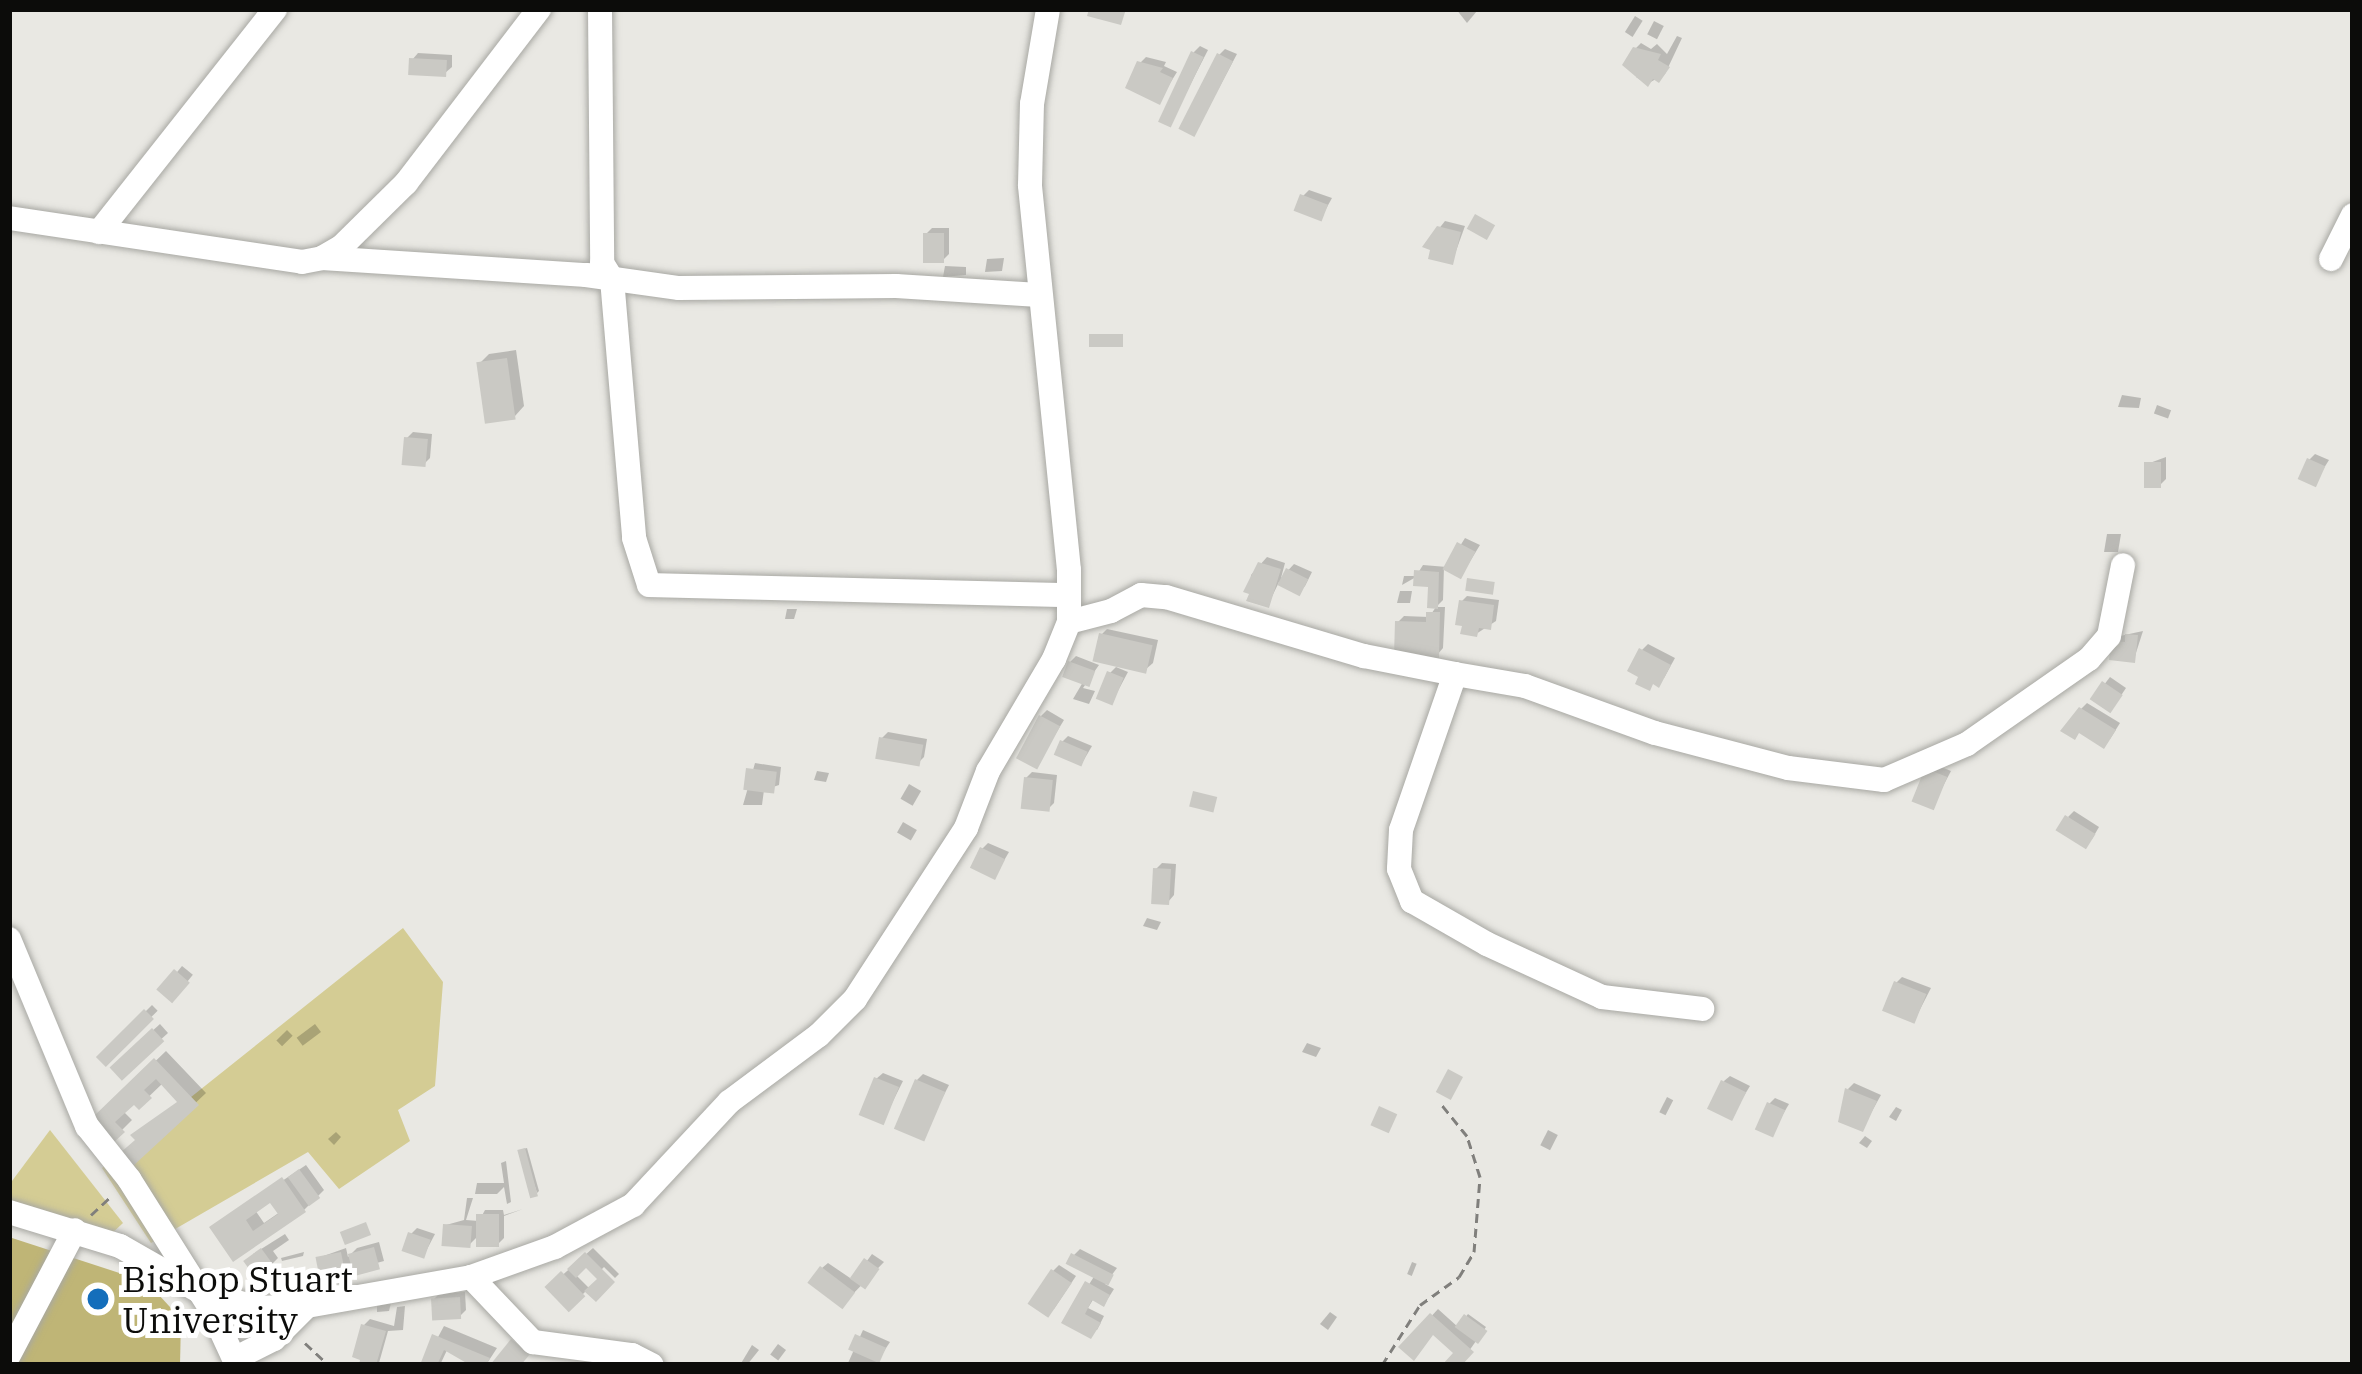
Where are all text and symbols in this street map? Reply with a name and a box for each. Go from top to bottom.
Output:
place label: Bishop Stuart University [122,1256,353,1341]
marker: Bishop Stuart University [85,1286,111,1312]

